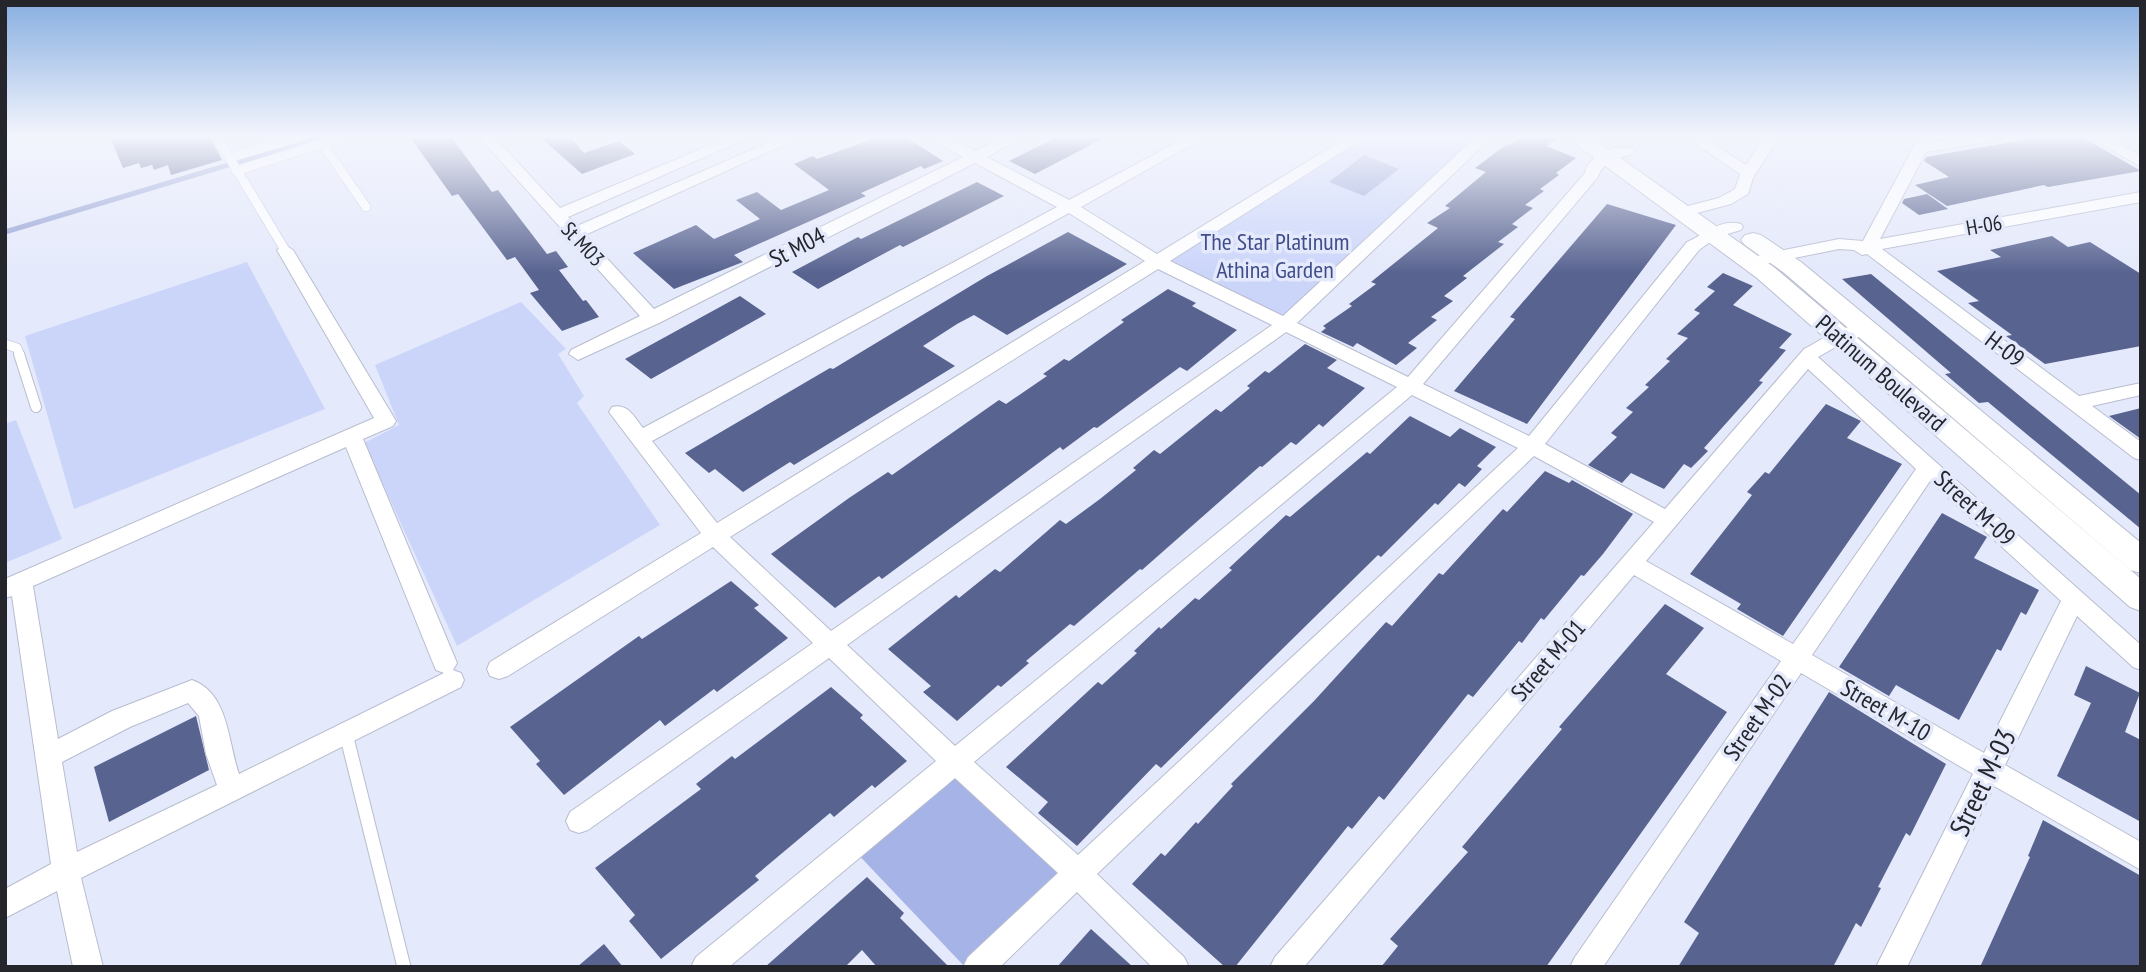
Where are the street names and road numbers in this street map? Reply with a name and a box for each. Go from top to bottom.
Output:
street label: H-06 [1964,209,2004,241]
street label: St M03 [556,216,610,272]
street label: St M04 [764,220,830,274]
street label: Platinum Boulevard [1809,308,1953,438]
street label: H-09 [1979,324,2031,374]
street label: Street M-09 [1928,463,2022,553]
street label: Street M-01 [1504,613,1592,707]
street label: Street M-02 [1716,668,1798,766]
street label: Street M-10 [1836,672,1936,748]
street label: Street M-03 [1940,722,2024,842]

